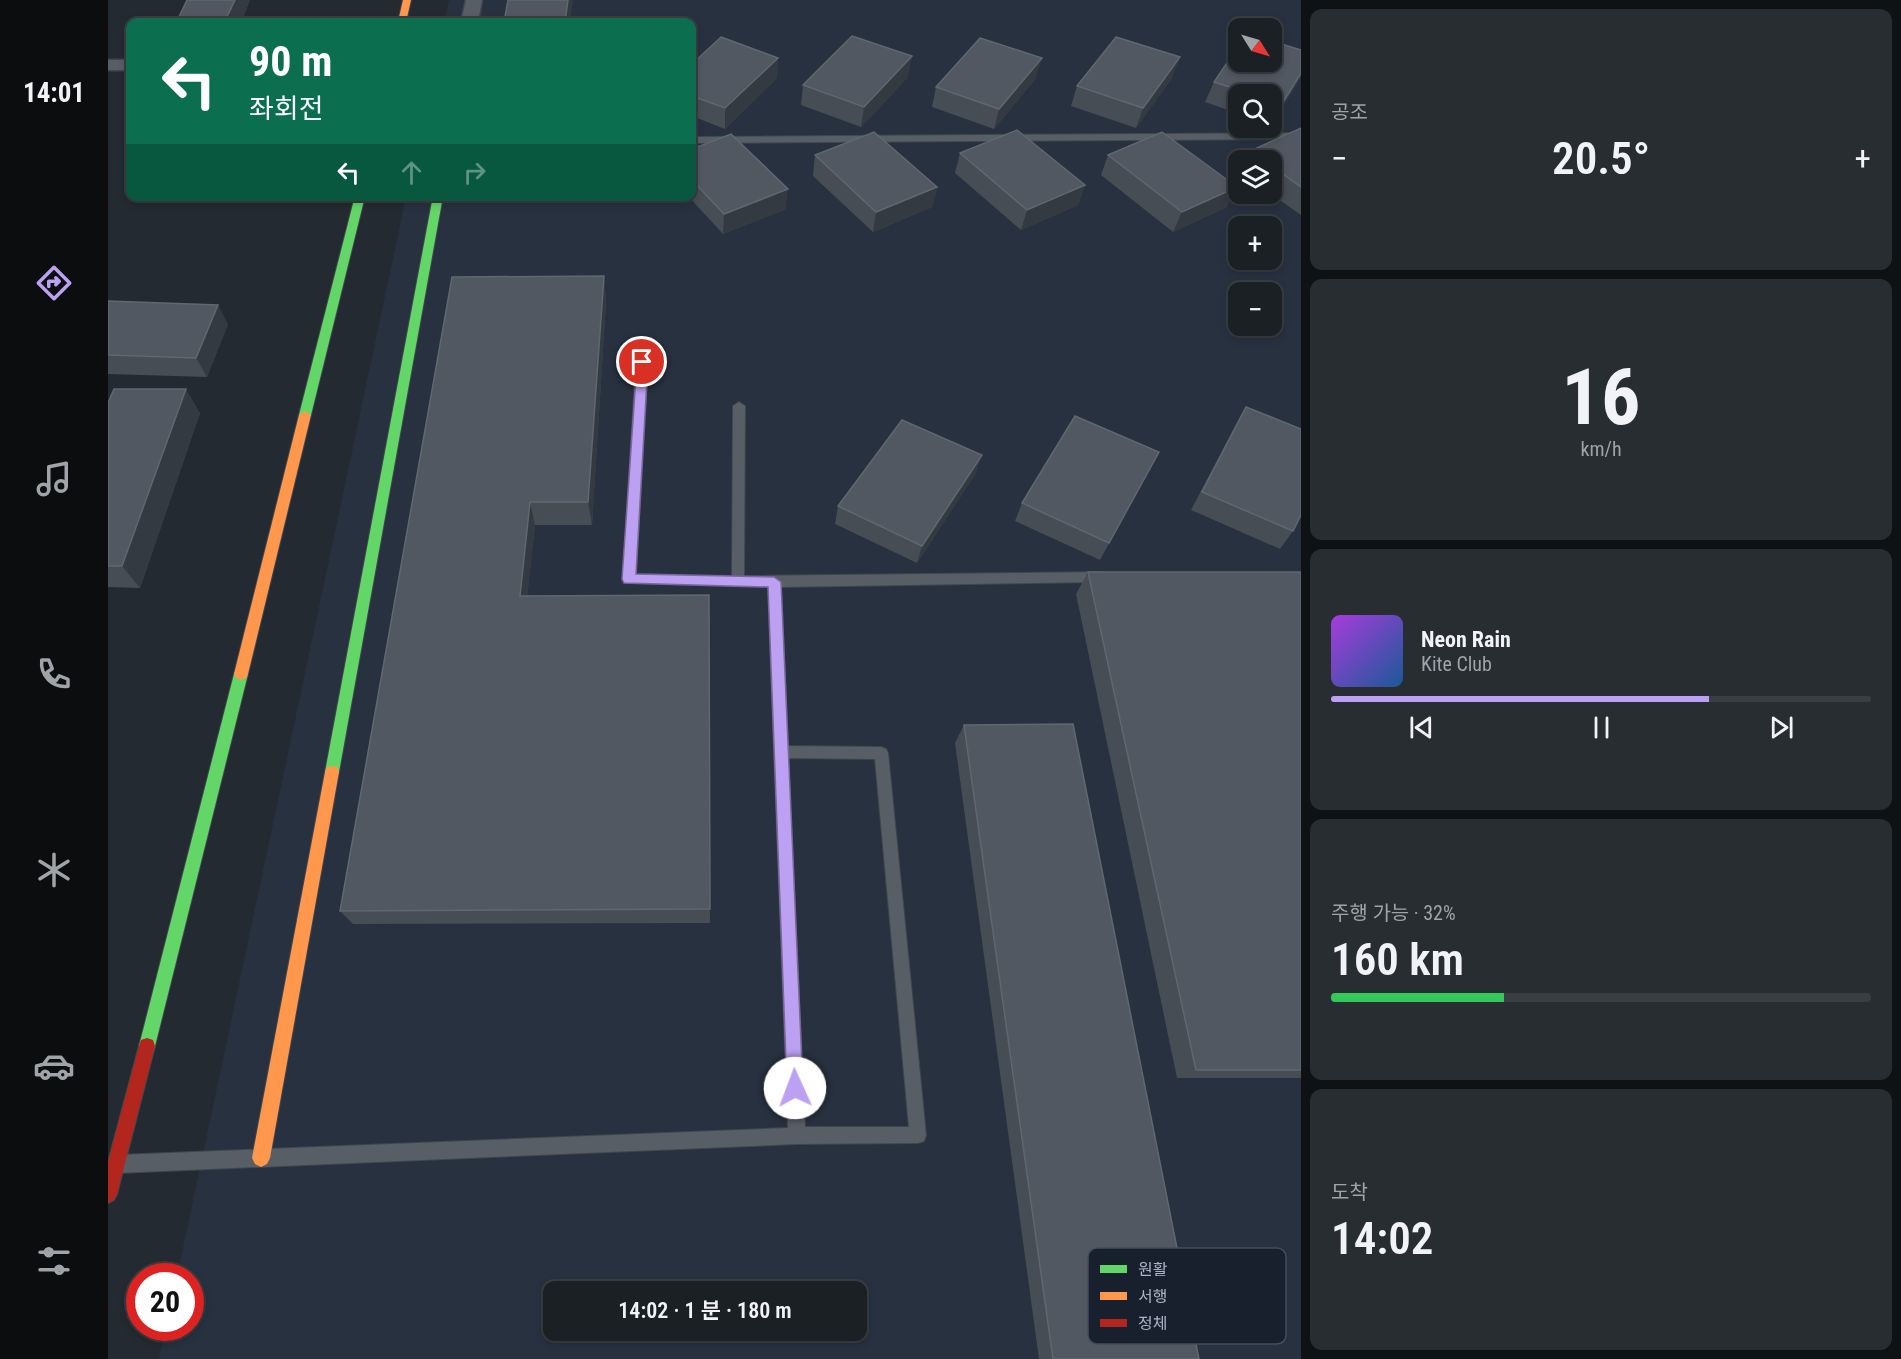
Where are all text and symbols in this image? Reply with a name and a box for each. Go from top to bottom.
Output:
north arrow [1228,18,1282,72]
map controls [1228,18,1282,336]
text: 90 m [249,37,332,86]
icon: left [150,42,228,120]
text: 14:01 [23,77,85,109]
button: search [1228,84,1282,138]
text: 좌회전 [249,93,324,125]
text: 공조 [1331,100,1368,124]
text: 20.5° [1552,132,1650,185]
text: − [1331,139,1348,178]
text: + [1855,139,1871,178]
button: layers [1228,150,1282,204]
icon: left [332,156,365,189]
icon: ahead [395,156,428,189]
icon: right [458,156,491,189]
button: + [1228,216,1282,270]
icon: directions [33,262,75,304]
button: − [1228,282,1282,336]
pin [616,336,667,387]
icon: arrive [625,345,658,378]
text: 16 [1562,352,1640,443]
text: km/h [1580,437,1622,461]
icon: music [33,458,75,500]
text: Neon Rain [1421,627,1511,652]
text: Kite Club [1421,652,1492,676]
icon: phone [33,653,75,695]
icon: previous [1405,711,1438,744]
icon: pause [1585,711,1618,744]
icon: next [1765,711,1798,744]
icon: climate [33,849,75,891]
text: 주행 가능 · 32% [1331,901,1456,925]
text: 160 km [1331,933,1464,986]
icon: car [33,1045,75,1087]
position arrow [763,1056,827,1120]
text: 도착 [1331,1180,1368,1204]
text: 14:02 [1331,1212,1433,1265]
icon: filters [33,1240,75,1282]
legend [1088,1248,1286,1344]
text: 원활 [1138,1260,1168,1279]
speed limit sign: 20 [126,1263,204,1341]
text: 서행 [1138,1287,1167,1306]
text: 14:02 · 1 분 · 180 m [618,1298,792,1323]
text: 정체 [1138,1314,1167,1333]

